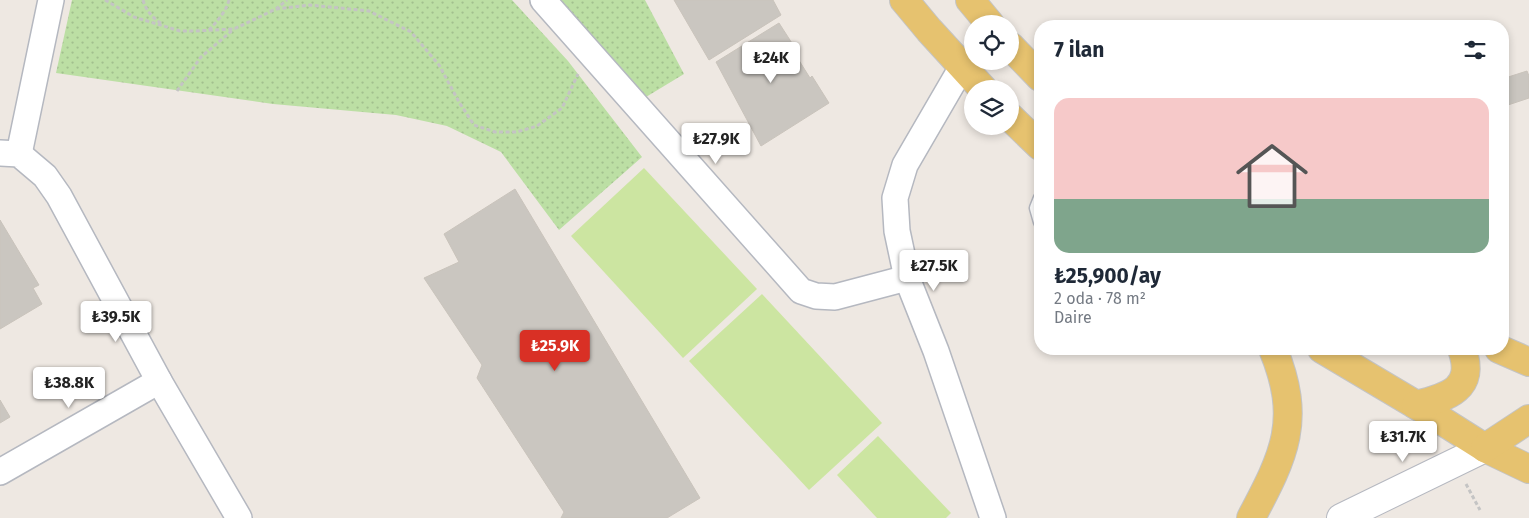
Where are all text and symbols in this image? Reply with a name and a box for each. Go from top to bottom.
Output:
map controls [964,15,1019,135]
button: locate [964,15,1019,70]
icon: filters [1461,36,1489,64]
text: 7 ilan [1054,37,1104,63]
pin: ₺24K [741,42,801,84]
text: ₺24K [753,48,789,67]
button: layers [964,80,1019,135]
pin: ₺27.9K [675,122,757,165]
text: ₺27.9K [692,129,740,148]
icon: home [1227,131,1317,221]
pin: ₺27.5K [893,250,975,292]
text: ₺27.5K [910,256,958,275]
text: ₺25,900/ay [1054,263,1161,289]
text: 2 oda · 78 m² [1054,289,1146,308]
pin: ₺39.5K [75,300,157,343]
text: ₺39.5K [92,307,140,326]
text: Daire [1054,308,1092,327]
pin: ₺25.9K [514,330,596,372]
text: ₺25.9K [531,336,579,355]
pin: ₺38.8K [28,366,110,409]
text: ₺38.8K [44,373,94,392]
pin: ₺31.7K [1362,420,1444,463]
text: ₺31.7K [1380,427,1426,446]

